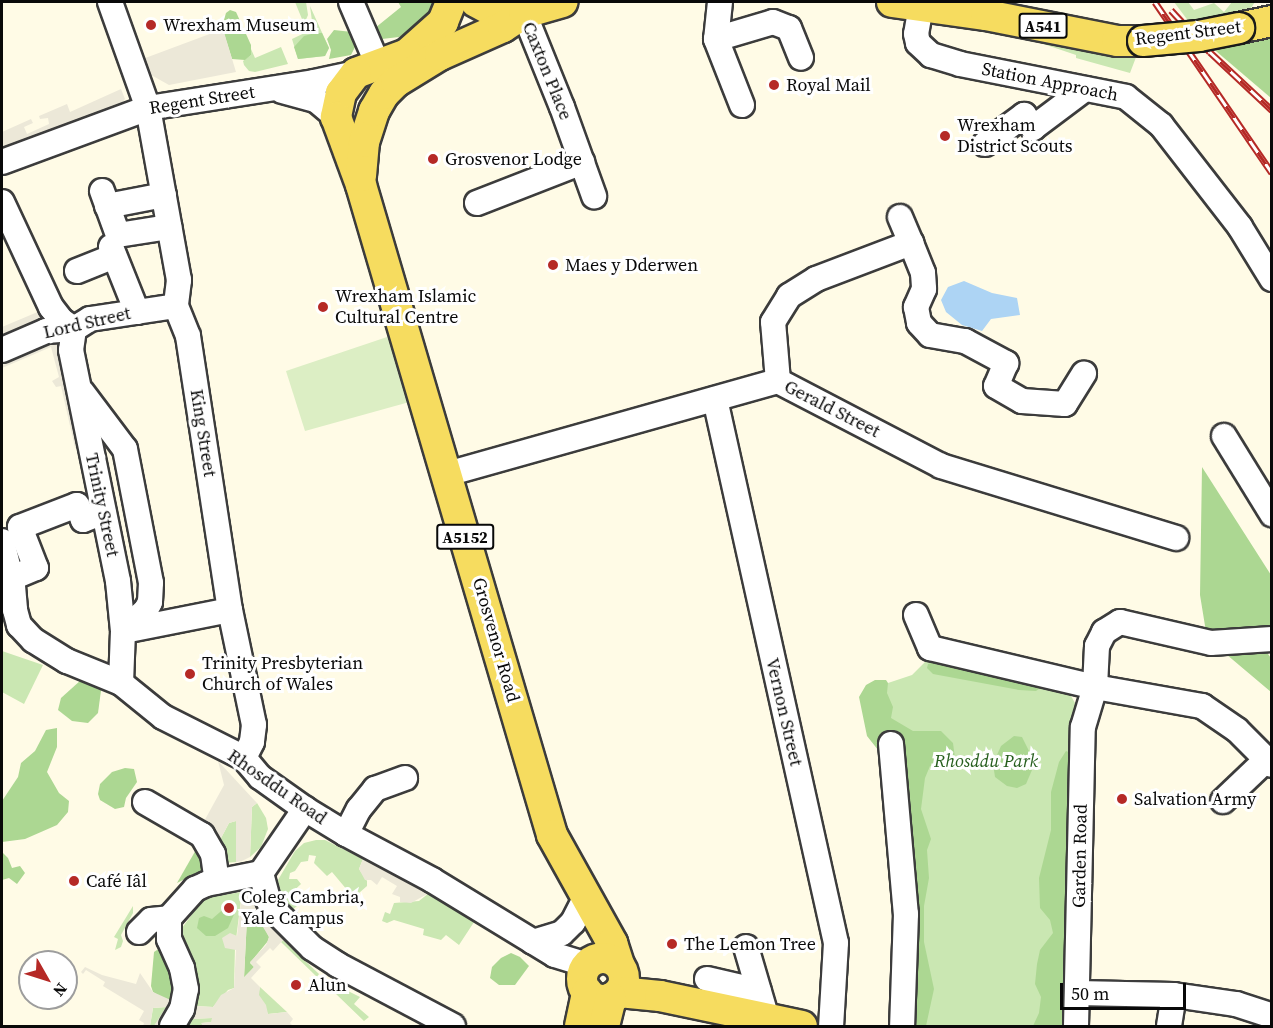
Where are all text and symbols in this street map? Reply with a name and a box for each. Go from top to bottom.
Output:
road number: A541 [1018,13,1068,39]
place label: Wrexham Museum [163,14,316,36]
street label: Regent Street [1134,16,1242,50]
marker: Wrexham Museum [144,18,158,32]
street label: Caxton Place [518,19,576,123]
street label: Station Approach [980,58,1120,106]
place label: Royal Mail [786,74,871,96]
marker: Royal Mail [767,78,781,92]
street label: Regent Street [148,81,256,119]
place label: Wrexham District Scouts [957,115,1072,158]
marker: Wrexham District Scouts [938,129,952,143]
place label: Grosvenor Lodge [445,148,582,170]
marker: Grosvenor Lodge [426,152,440,166]
place label: Maes y Dderwen [565,254,698,276]
marker: Maes y Dderwen [546,258,560,272]
place label: Wrexham Islamic Cultural Centre [335,286,476,328]
marker: Wrexham Islamic Cultural Centre [316,300,330,314]
street label: Lord Street [41,302,133,344]
street label: Gerald Street [781,376,883,442]
street label: King Street [185,388,221,478]
street label: Trinity Street [80,451,124,559]
road number: A5152 [435,524,495,550]
street label: Grosvenor Road [468,575,524,705]
place label: Trinity Presbyterian Church of Wales [202,653,363,696]
street label: Vernon Street [761,656,807,768]
marker: Trinity Presbyterian Church of Wales [183,667,197,681]
street label: Rhosddu Road [223,745,331,829]
park label: Rhosddu Park [934,750,1038,772]
place label: Salvation Army [1134,788,1256,810]
marker: Salvation Army [1115,792,1129,806]
street label: Garden Road [1068,804,1092,908]
place label: Café Iâl [86,870,147,892]
marker: Café Iâl [67,874,81,888]
place label: Coleg Cambria, Yale Campus [241,887,365,930]
marker: Coleg Cambria, Yale Campus [222,901,236,915]
place label: The Lemon Tree [684,933,816,955]
marker: The Lemon Tree [665,937,679,951]
north arrow [18,950,78,1010]
scale bar [1063,971,1189,1009]
place label: Alun [308,974,347,996]
marker: Alun [289,978,303,992]
text: N [48,979,73,1002]
text: 50 m [1071,981,1109,1006]

